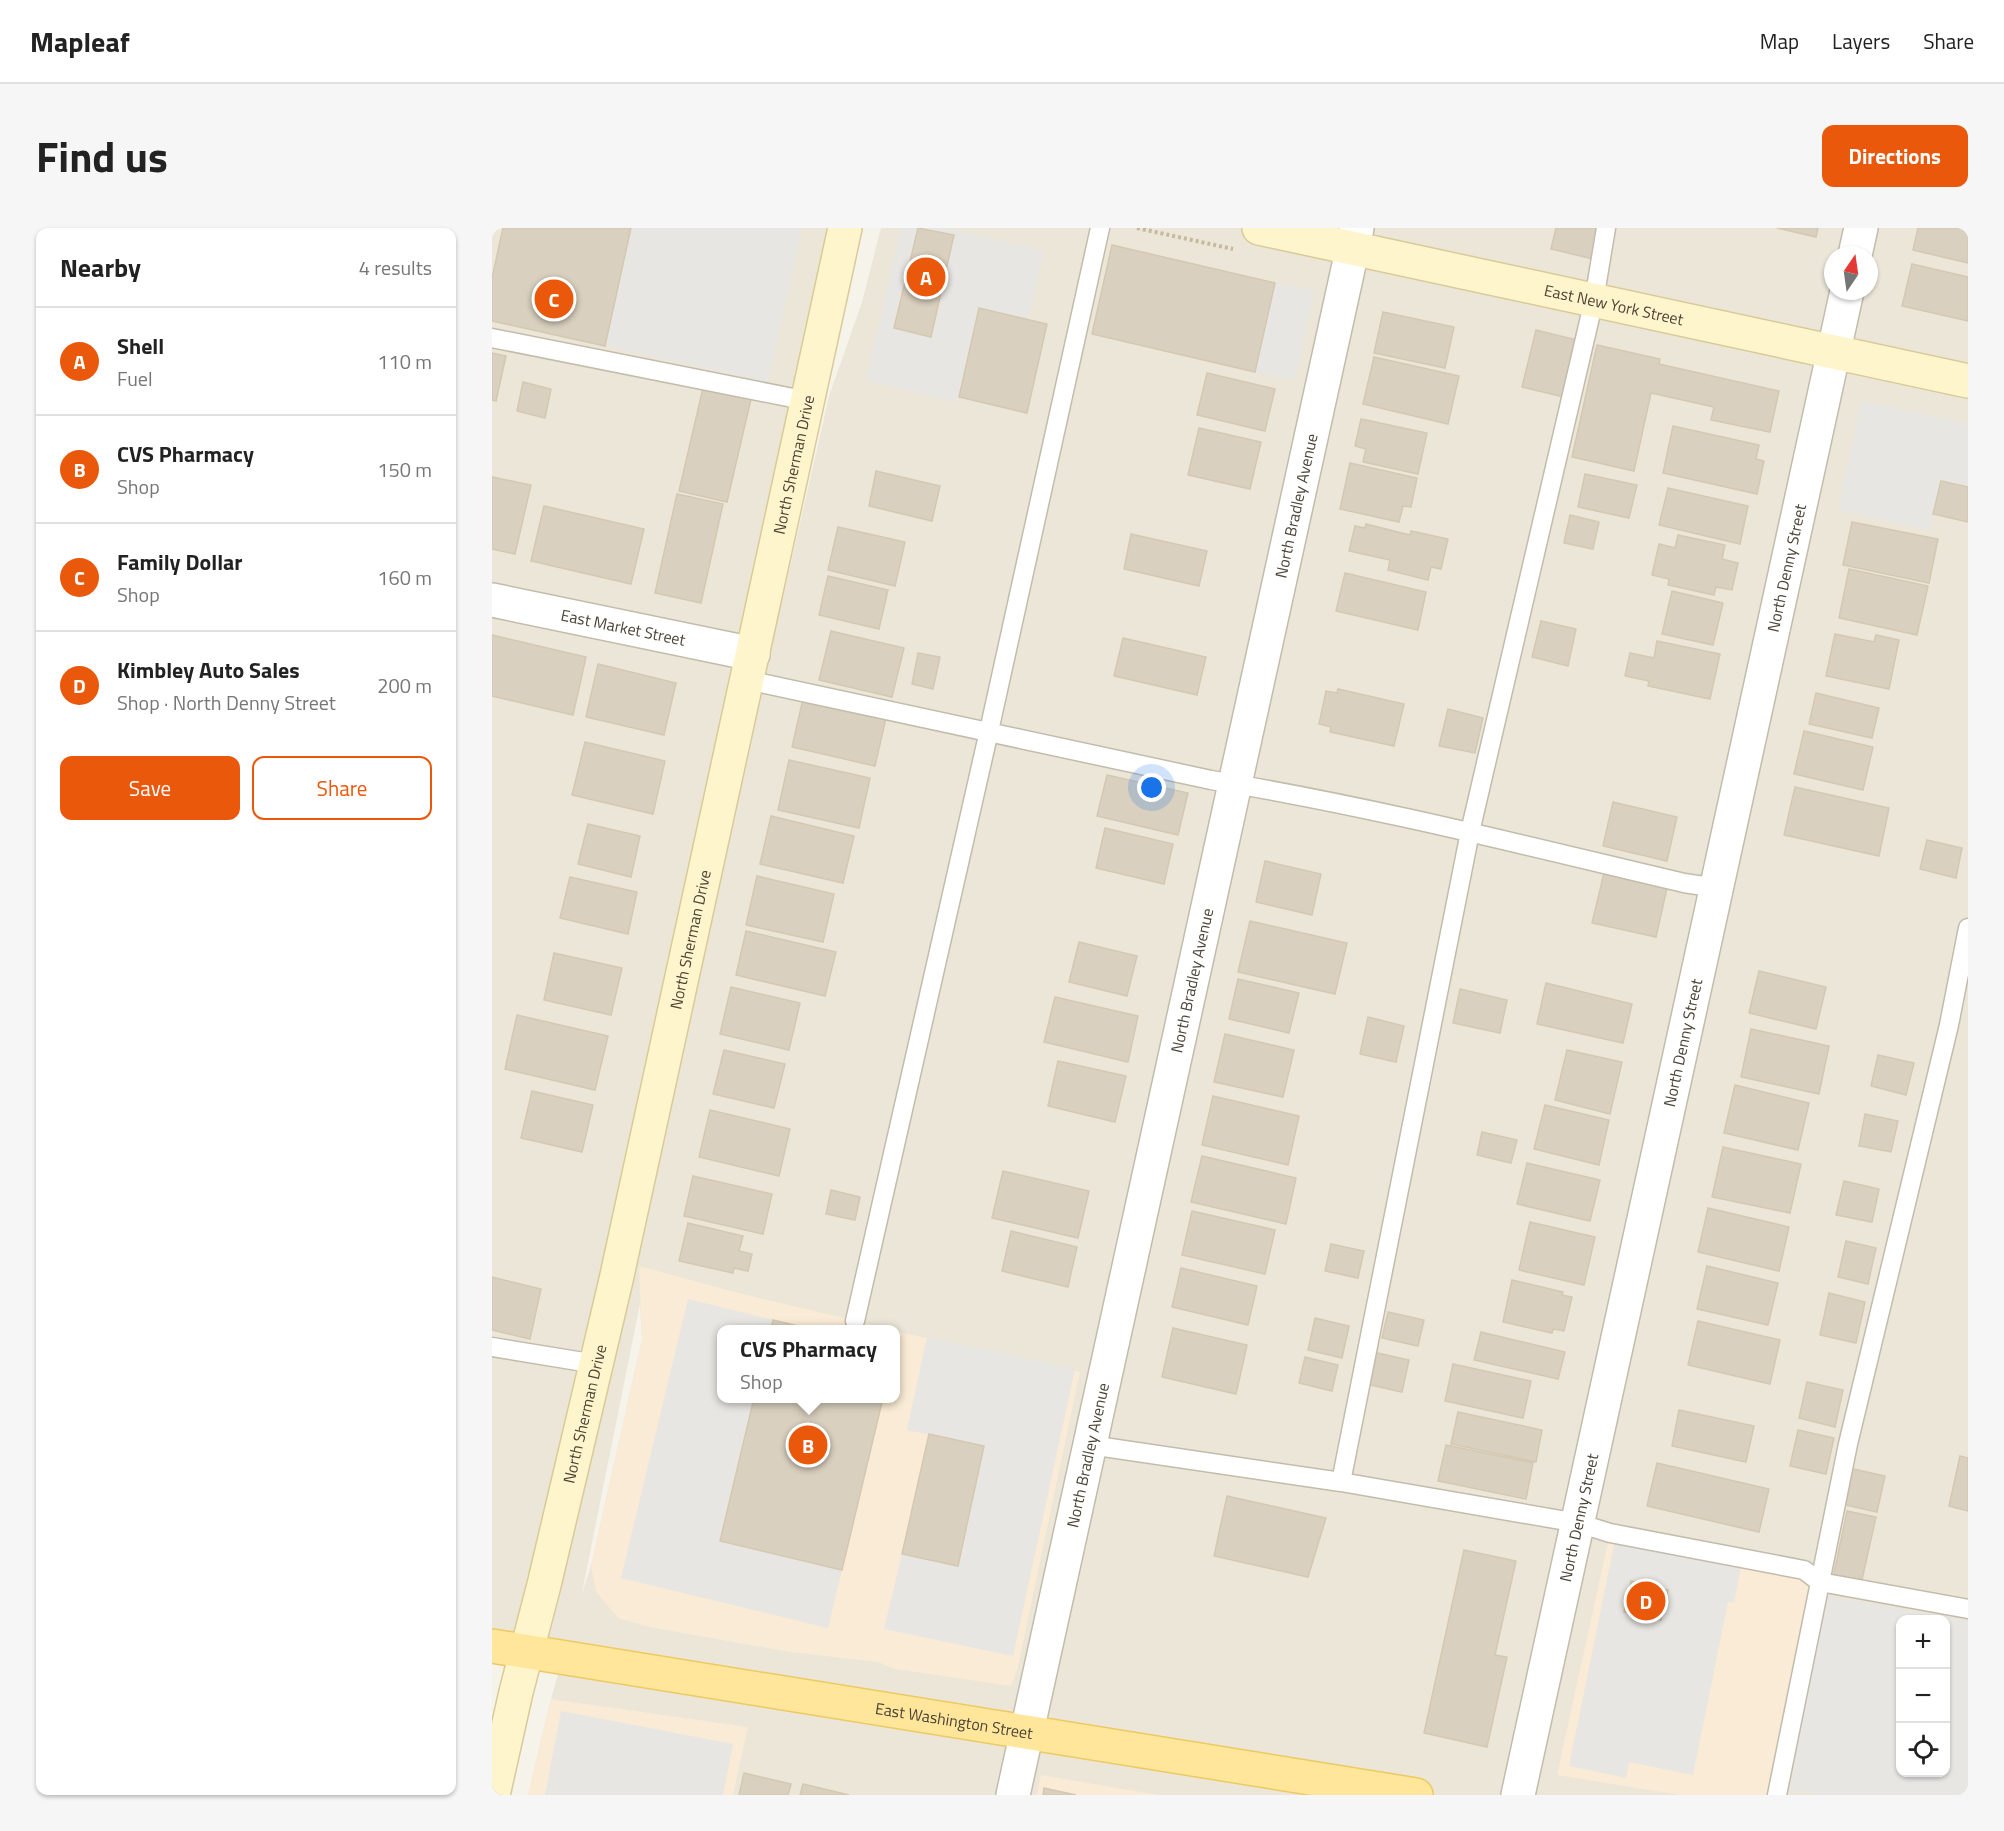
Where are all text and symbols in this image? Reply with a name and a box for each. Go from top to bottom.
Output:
text: Mapleaf [30,20,130,63]
text: Map [1760,25,1799,57]
text: Layers [1832,25,1890,57]
text: Share [1923,25,1974,57]
text: Find us [36,124,168,188]
button: Directions [1822,125,1968,187]
north arrow [1824,246,1878,300]
text: Nearby [60,248,141,287]
text: 4 results [359,252,432,283]
pin: A [906,254,946,300]
pin: C [534,276,574,322]
street label: East New York Street [1542,278,1686,331]
text: Shell [117,329,164,363]
text: A [73,346,86,377]
text: 110 m [377,346,432,377]
text: Fuel [117,363,153,394]
street label: North Sherman Drive [767,393,820,537]
street label: North Bradley Avenue [1269,431,1324,580]
text: CVS Pharmacy [117,437,254,471]
text: B [73,454,86,485]
text: 150 m [377,454,432,485]
text: Shop [117,471,160,502]
street label: North Denny Street [1761,501,1812,634]
text: Family Dollar [117,545,243,579]
text: C [74,562,85,593]
text: 160 m [377,562,432,593]
text: Shop [117,579,160,610]
street label: East Market Street [559,603,688,652]
text: Kimbley Auto Sales [117,653,300,687]
text: D [73,670,86,701]
text: 200 m [377,670,432,701]
text: Shop · North Denny Street [117,687,336,718]
button: Save [60,756,240,820]
button: Share [252,756,432,820]
your location [1137,773,1166,802]
street label: North Sherman Drive [663,868,717,1011]
street label: North Bradley Avenue [1164,906,1219,1055]
street label: North Denny Street [1657,976,1708,1109]
popup [717,1325,900,1403]
text: CVS Pharmacy [740,1332,877,1366]
street label: North Sherman Drive [556,1342,612,1486]
text: Shop [740,1366,783,1397]
street label: North Bradley Avenue [1060,1381,1115,1530]
pin: B [788,1422,828,1468]
street label: North Denny Street [1553,1451,1604,1584]
pin: D [1626,1578,1666,1624]
map controls [1896,1615,1950,1777]
button: + [1896,1615,1950,1669]
button: − [1896,1669,1950,1723]
street label: East Washington Street [873,1696,1035,1745]
button: locate [1896,1723,1950,1777]

